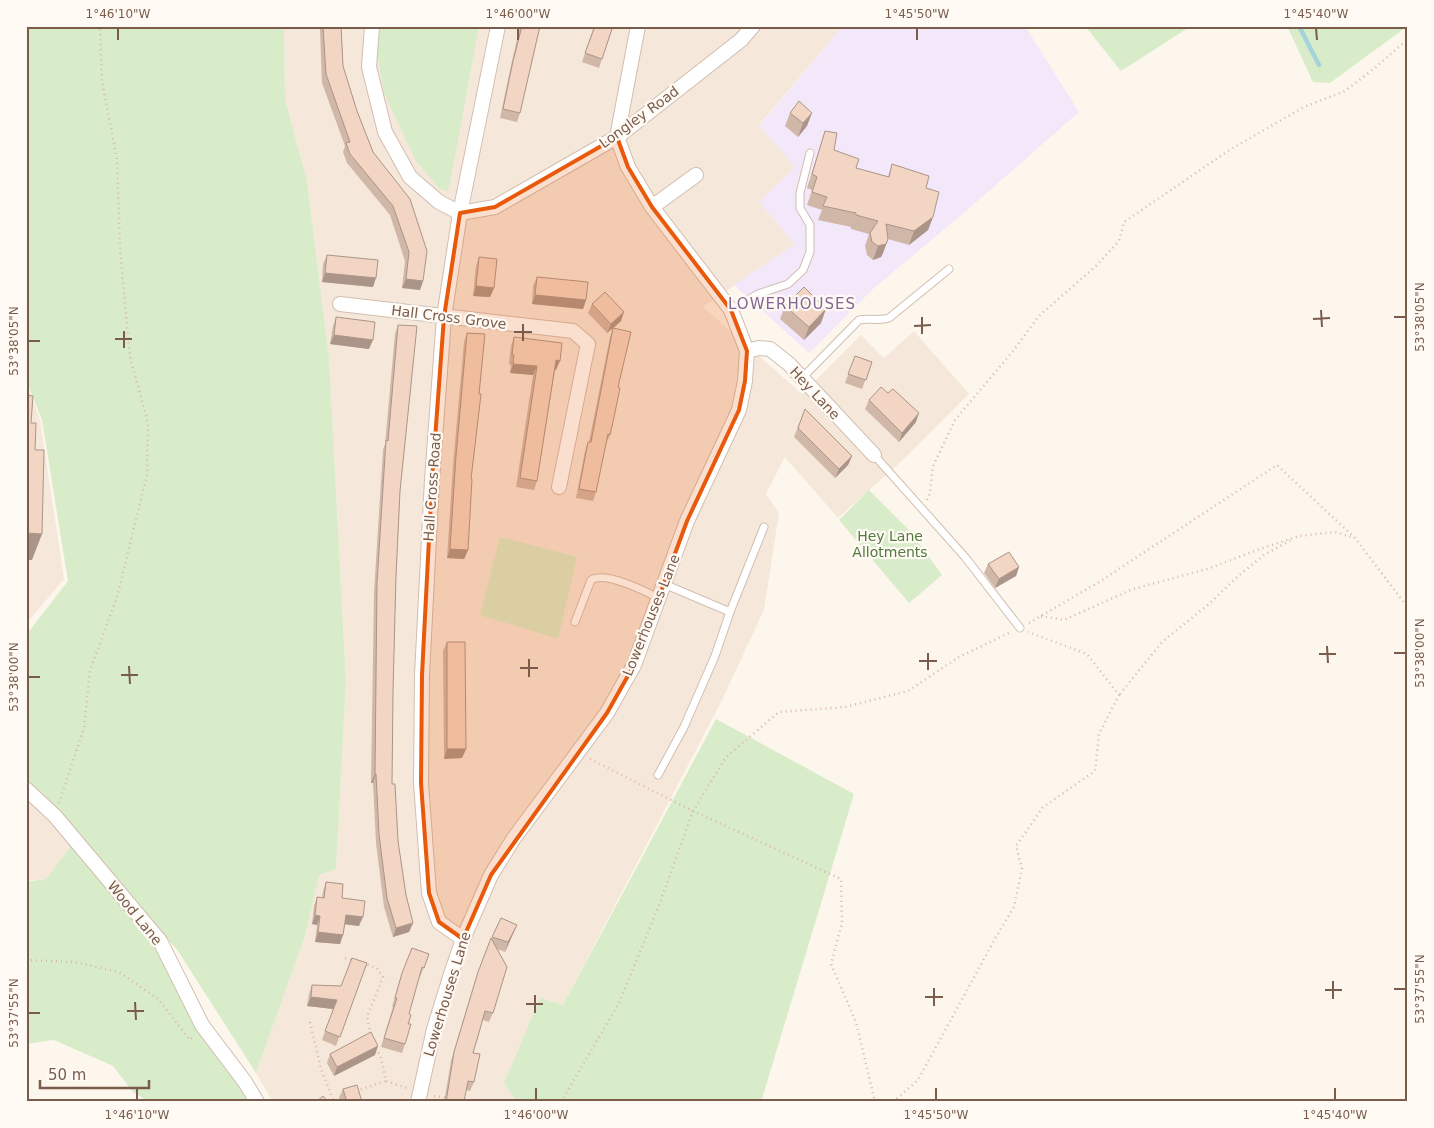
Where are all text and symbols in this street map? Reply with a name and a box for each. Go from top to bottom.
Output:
text: 1°46'10"W [86,7,151,21]
text: 1°46'00"W [486,7,551,21]
text: 1°45'50"W [885,7,950,21]
text: 1°45'40"W [1284,7,1349,21]
street label: Longley Road [596,83,682,151]
text: 53°38'05"N [1413,282,1427,352]
district label: LOWERHOUSES [728,295,856,313]
street label: Hall Cross Grove [390,302,508,332]
text: 53°38'05"N [7,306,21,376]
street label: Hey Lane [787,364,843,422]
street label: Hall Cross Road [420,432,444,542]
park label: Hey Lane Allotments [852,528,928,560]
street label: Lowerhouses Lane [619,552,683,678]
text: 53°38'00"N [1413,618,1427,688]
text: 53°38'00"N [7,642,21,712]
street label: Wood Lane [104,878,166,948]
street label: Lowerhouses Lane [420,930,474,1058]
text: 53°37'55"N [1413,954,1427,1024]
text: 53°37'55"N [7,978,21,1048]
scale bar [40,1058,149,1090]
text: 50 m [48,1066,86,1084]
text: 1°46'10"W [105,1108,170,1122]
text: 1°46'00"W [504,1108,569,1122]
text: 1°45'50"W [904,1108,969,1122]
text: 1°45'40"W [1303,1108,1368,1122]

